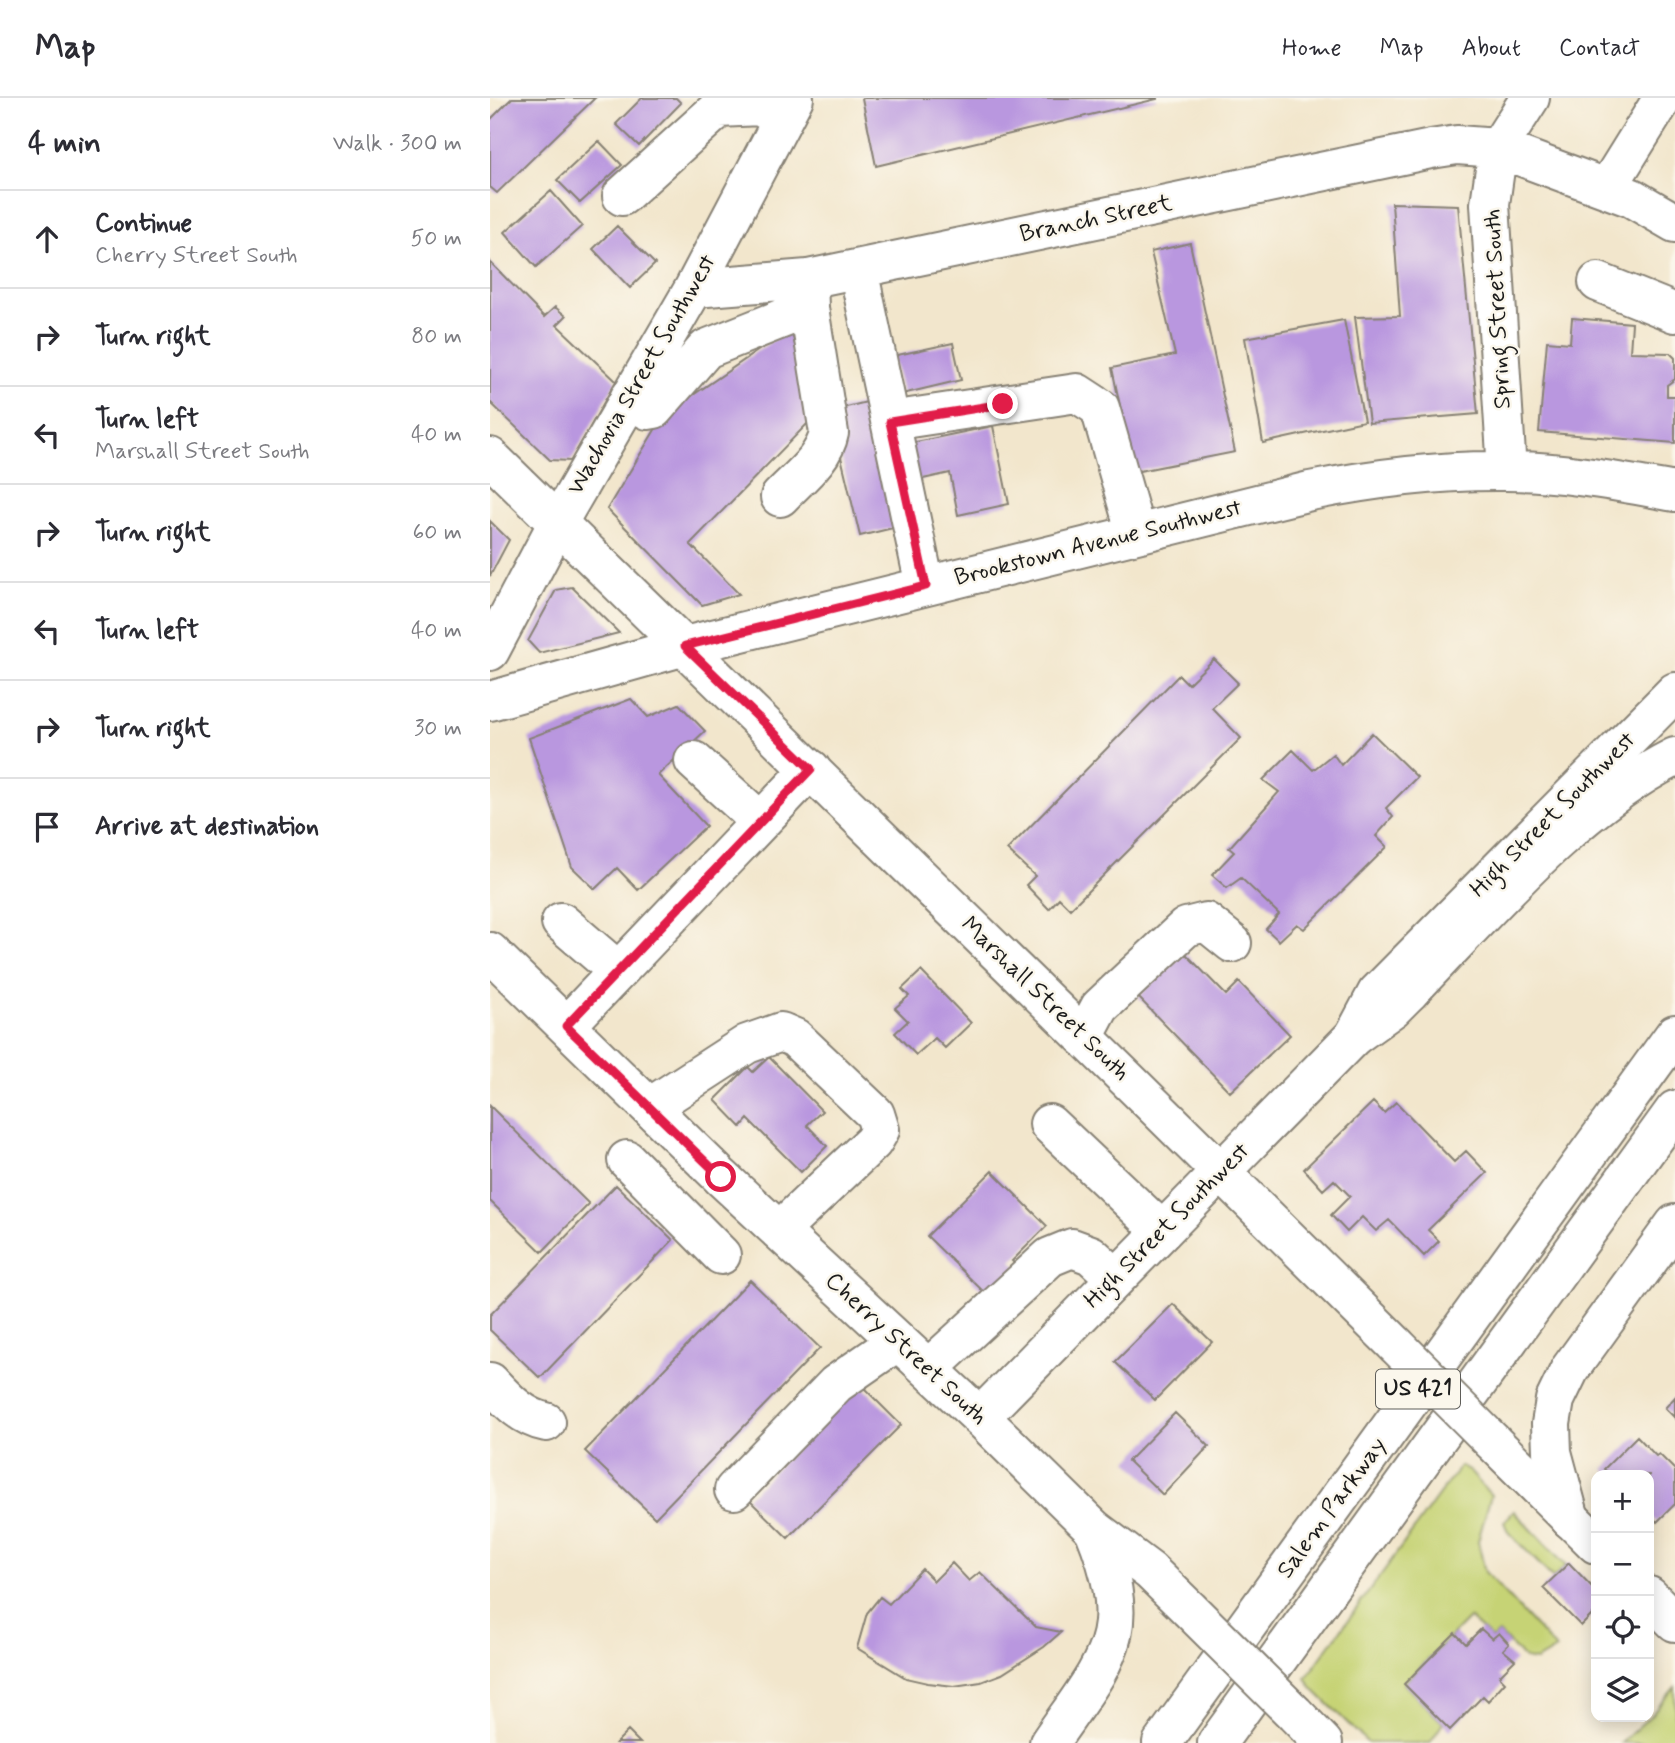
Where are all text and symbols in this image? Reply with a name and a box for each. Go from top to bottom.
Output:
text: Map [35,26,95,70]
text: Home [1282,33,1342,64]
text: Map [1380,33,1424,64]
text: About [1462,33,1521,64]
text: Contact [1559,33,1640,64]
text: 4 min [28,124,101,163]
text: Walk · 300 m [333,129,462,159]
street label: Branch Street [1017,188,1175,250]
text: Continue [95,207,192,241]
street label: Spring Street South [1477,208,1522,410]
icon: ahead [28,220,66,258]
text: 50 m [411,224,462,254]
text: Cherry Street South [95,241,298,271]
street label: Wachovia Street Southwest [560,249,724,501]
icon: right [28,318,66,356]
text: Turn right [95,320,211,354]
text: 80 m [411,322,462,352]
route end [987,388,1018,419]
text: Turn left [95,403,199,437]
icon: left [28,416,66,454]
text: 40 m [411,420,462,450]
text: Marshall Street South [95,437,310,467]
street label: Brookstown Avenue Southwest [951,492,1245,594]
icon: right [28,514,66,552]
text: Turn right [95,516,211,550]
text: 60 m [413,518,462,548]
icon: left [28,612,66,650]
text: Turn left [95,614,199,648]
text: 40 m [411,616,462,646]
icon: right [28,710,66,748]
text: Turn right [95,712,211,746]
text: 30 m [414,714,462,744]
street label: High Street Southwest [1463,725,1645,907]
icon: arrive [28,808,66,846]
text: Arrive at destination [95,810,319,844]
street label: Marshall Street South [954,910,1136,1088]
street label: High Street Southwest [1077,1136,1259,1318]
route start [705,1161,736,1192]
street label: Cherry Street South [818,1266,994,1432]
road number: US 421 [1376,1370,1460,1408]
street label: Salem Parkway [1270,1431,1394,1585]
map controls [1591,1470,1654,1722]
button: + [1591,1470,1654,1533]
button: − [1591,1533,1654,1596]
button: locate [1591,1596,1654,1659]
button: layers [1591,1659,1654,1722]

